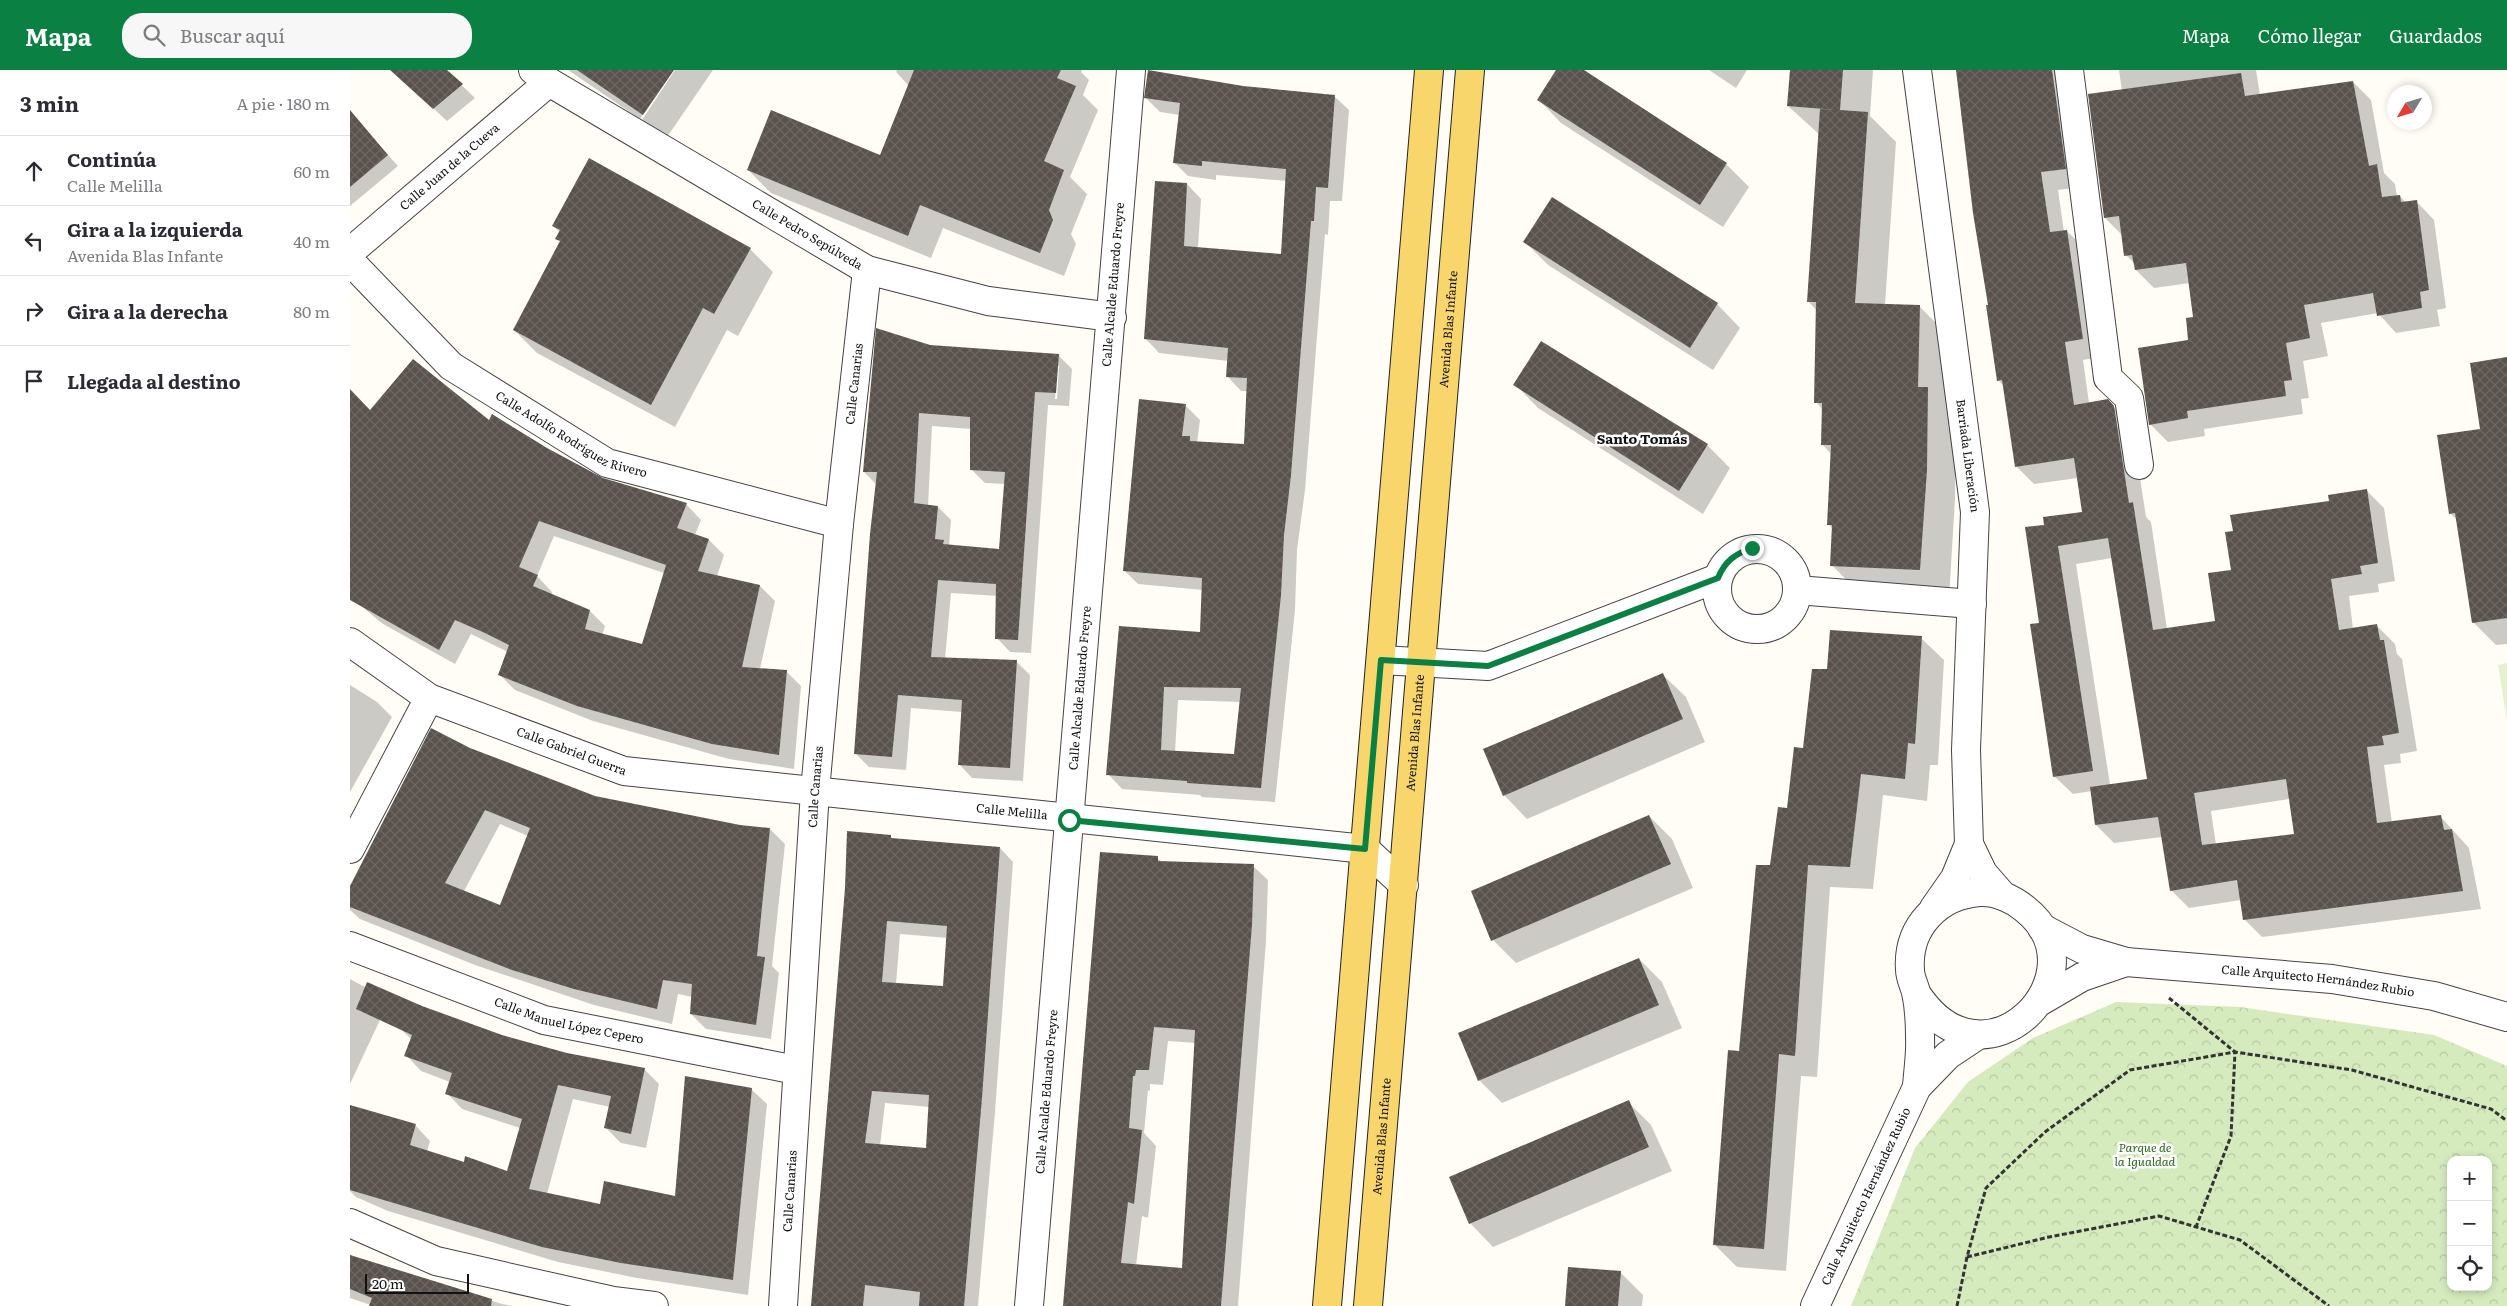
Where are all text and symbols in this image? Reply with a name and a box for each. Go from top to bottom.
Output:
search box [122,13,472,58]
text: Mapa [25,18,92,53]
icon: search [140,21,168,49]
text: Buscar aquí [180,21,285,49]
text: Mapa [2182,22,2230,49]
text: Cómo llegar [2258,22,2361,49]
text: Guardados [2389,22,2482,49]
north arrow [2387,85,2432,130]
text: 3 min [20,87,79,118]
text: A pie · 180 m [237,91,330,115]
street label: Calle Juan de la Cueva [395,118,503,214]
text: Continúa [67,145,157,173]
icon: ahead [20,157,48,185]
text: 60 m [293,159,330,183]
text: Calle Melilla [67,173,163,197]
street label: Calle Pedro Sepúlveda [749,194,867,274]
street label: Calle Alcalde Eduardo Freyre [1097,202,1128,367]
text: Gira a la izquierda [67,215,243,243]
icon: left [20,227,48,255]
text: 40 m [293,229,330,253]
text: Avenida Blas Infante [67,243,223,267]
street label: Avenida Blas Infante [1434,270,1461,388]
icon: right [20,297,48,325]
text: Gira a la derecha [67,297,228,325]
text: 80 m [293,299,330,323]
street label: Calle Canarias [840,342,867,425]
icon: arrive [20,367,48,395]
text: Llegada al destino [67,367,241,395]
street label: Calle Adolfo Rodríguez Rivero [492,386,649,481]
street label: Barriada Liberación [1952,398,1985,513]
district label: Santo Tomás [1597,428,1687,448]
route end [1741,537,1764,560]
street label: Calle Alcalde Eduardo Freyre [1063,605,1095,771]
street label: Avenida Blas Infante [1400,674,1428,792]
street label: Calle Gabriel Guerra [514,722,630,779]
street label: Calle Canarias [803,745,827,828]
street label: Calle Melilla [975,798,1049,824]
route start [1058,809,1081,832]
street label: Calle Arquitecto Hernández Rubio [2221,960,2416,1001]
street label: Calle Manuel López Cepero [492,992,646,1048]
street label: Calle Alcalde Eduardo Freyre [1030,1009,1061,1175]
street label: Avenida Blas Infante [1367,1077,1395,1196]
street label: Calle Arquitecto Hernández Rubio [1816,1104,1914,1288]
park label: Parque de la Igualdad [2115,1138,2176,1170]
street label: Calle Canarias [778,1149,801,1233]
map controls [2447,1156,2492,1291]
button: + [2447,1156,2492,1201]
button: − [2447,1201,2492,1246]
button: locate [2447,1246,2492,1291]
scale bar [365,1271,469,1294]
text: 20 m [372,1273,404,1293]

